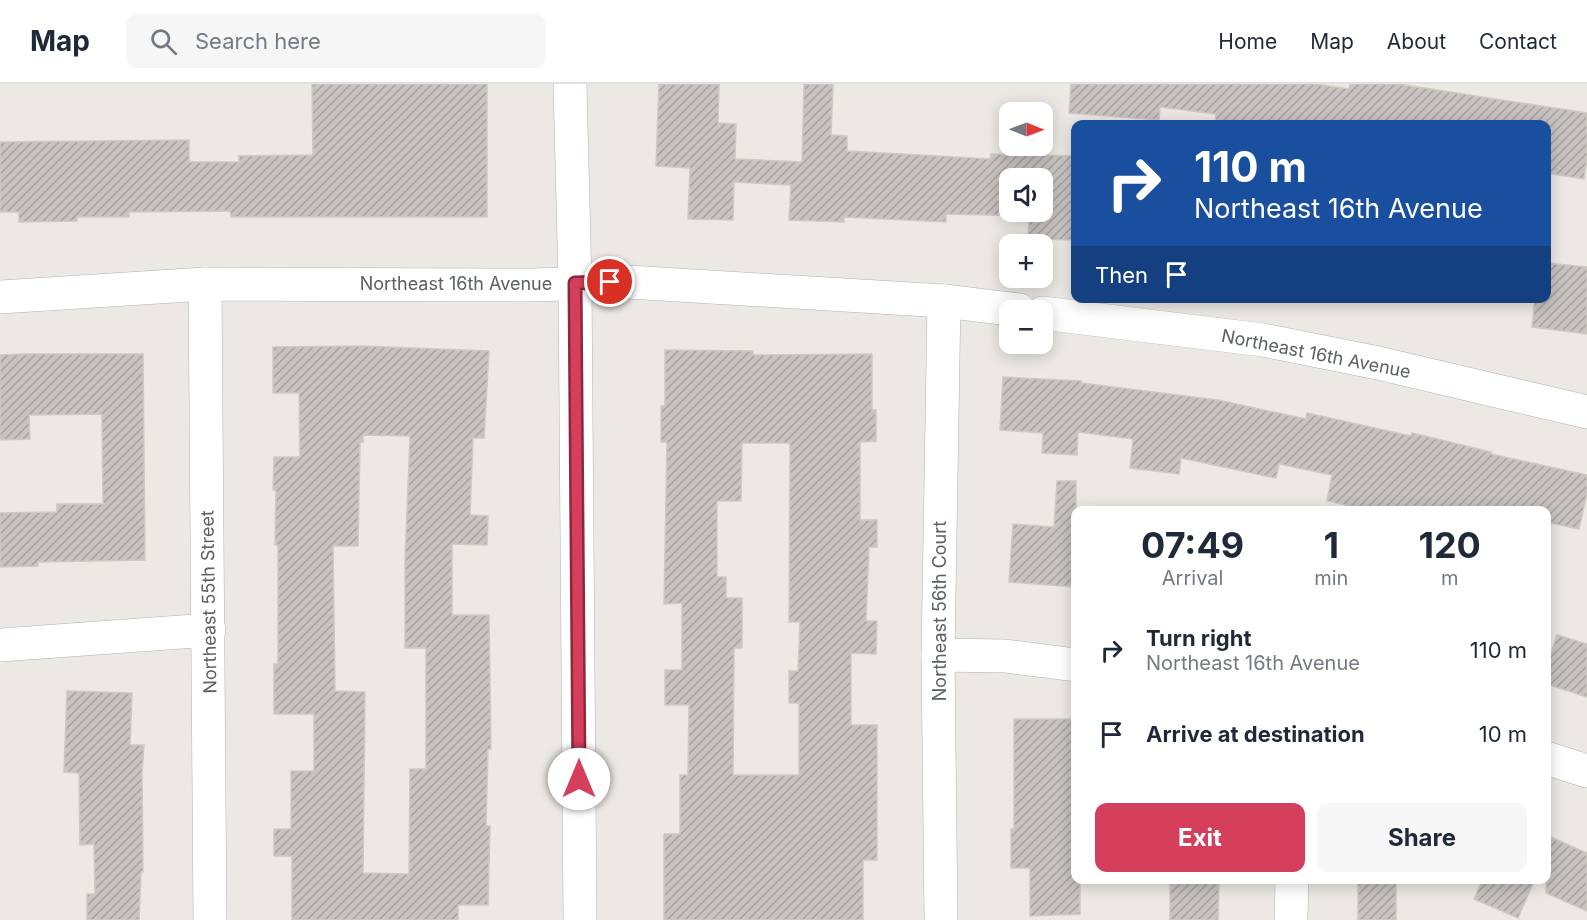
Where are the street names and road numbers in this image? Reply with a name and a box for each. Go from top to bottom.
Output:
street label: Northeast 16th Avenue [360,273,552,294]
street label: Northeast 16th Avenue [1220,325,1413,382]
street label: Northeast 55th Street [196,510,221,694]
street label: Northeast 56th Court [929,521,950,701]

